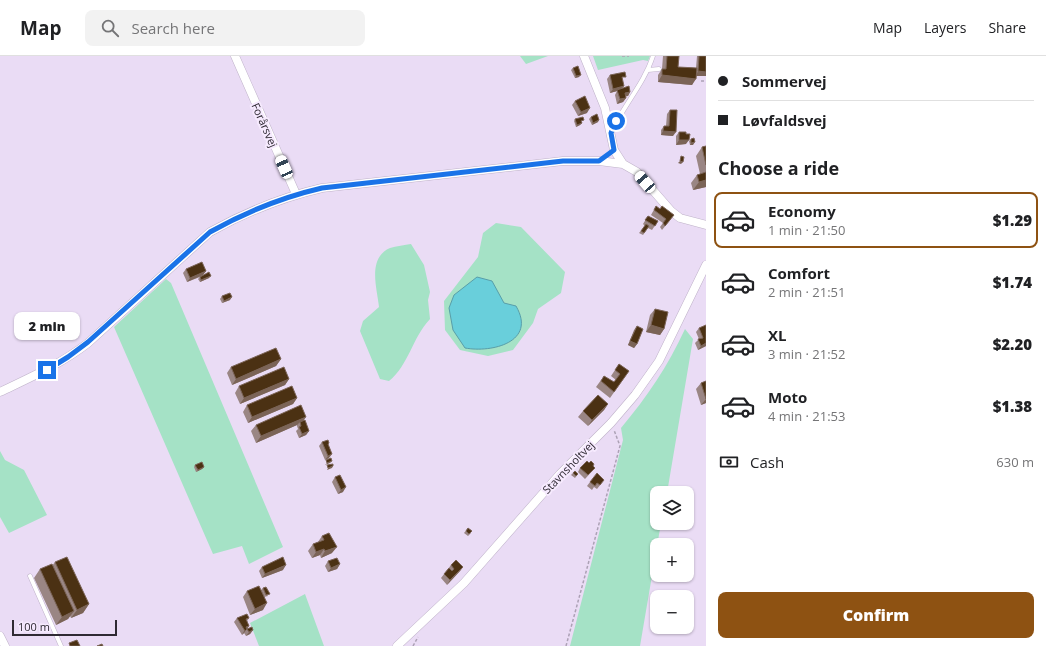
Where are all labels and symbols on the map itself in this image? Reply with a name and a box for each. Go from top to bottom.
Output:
street label: Forårsvej [249,100,281,150]
route start [607,112,625,130]
car [274,154,294,180]
car [633,169,657,195]
callout: 2 min [14,312,80,340]
route end [38,361,56,379]
street label: Stavnsholtvej [539,437,597,497]
scale bar [12,618,117,637]

